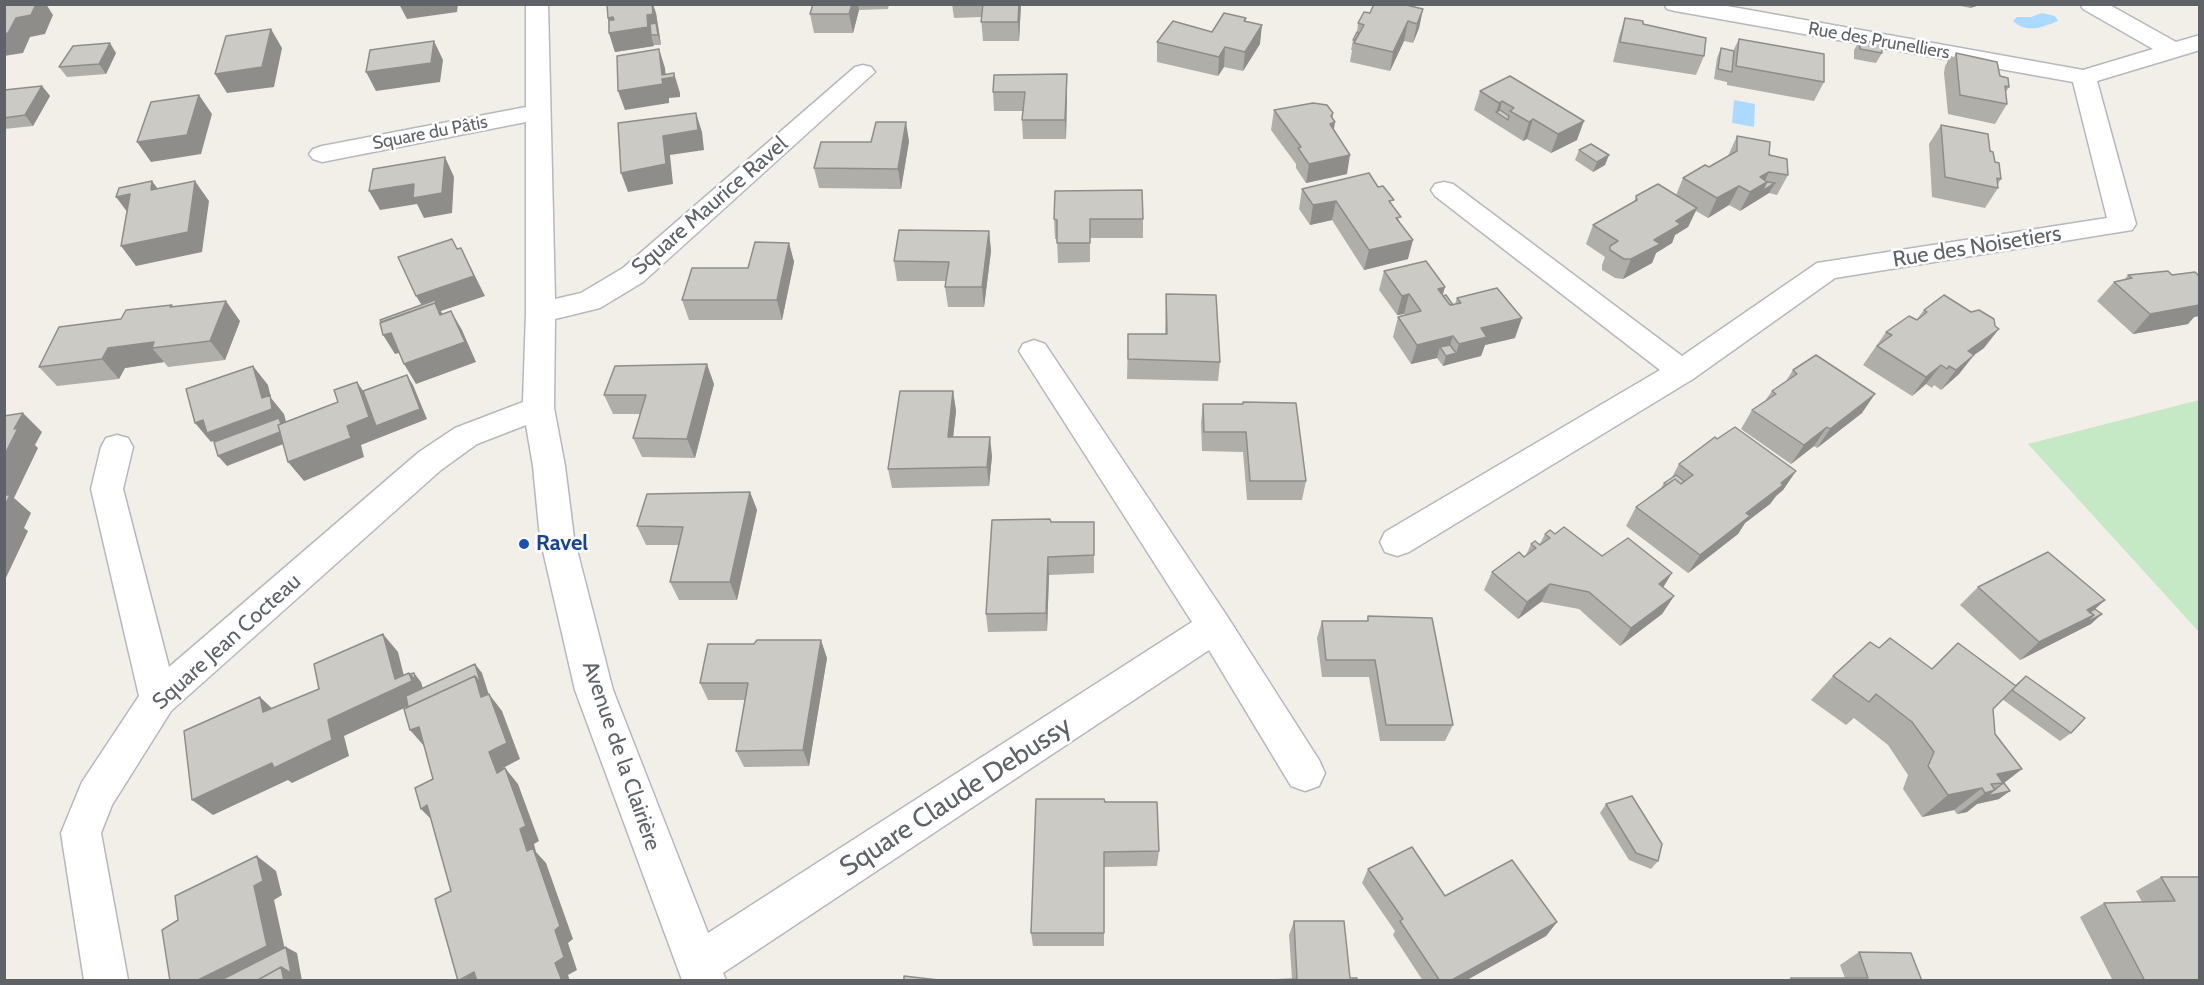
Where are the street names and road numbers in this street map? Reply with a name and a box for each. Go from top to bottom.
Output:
street label: Rue des Prunelliers [1807,18,1951,64]
street label: Square du Pâtis [371,111,489,155]
street label: Square Maurice Ravel [627,131,793,281]
street label: Rue des Noisetiers [1891,221,2063,273]
street label: Square Jean Cocteau [147,568,307,716]
street label: Avenue de la Clairière [576,658,666,854]
street label: Square Claude Debussy [834,710,1078,884]

